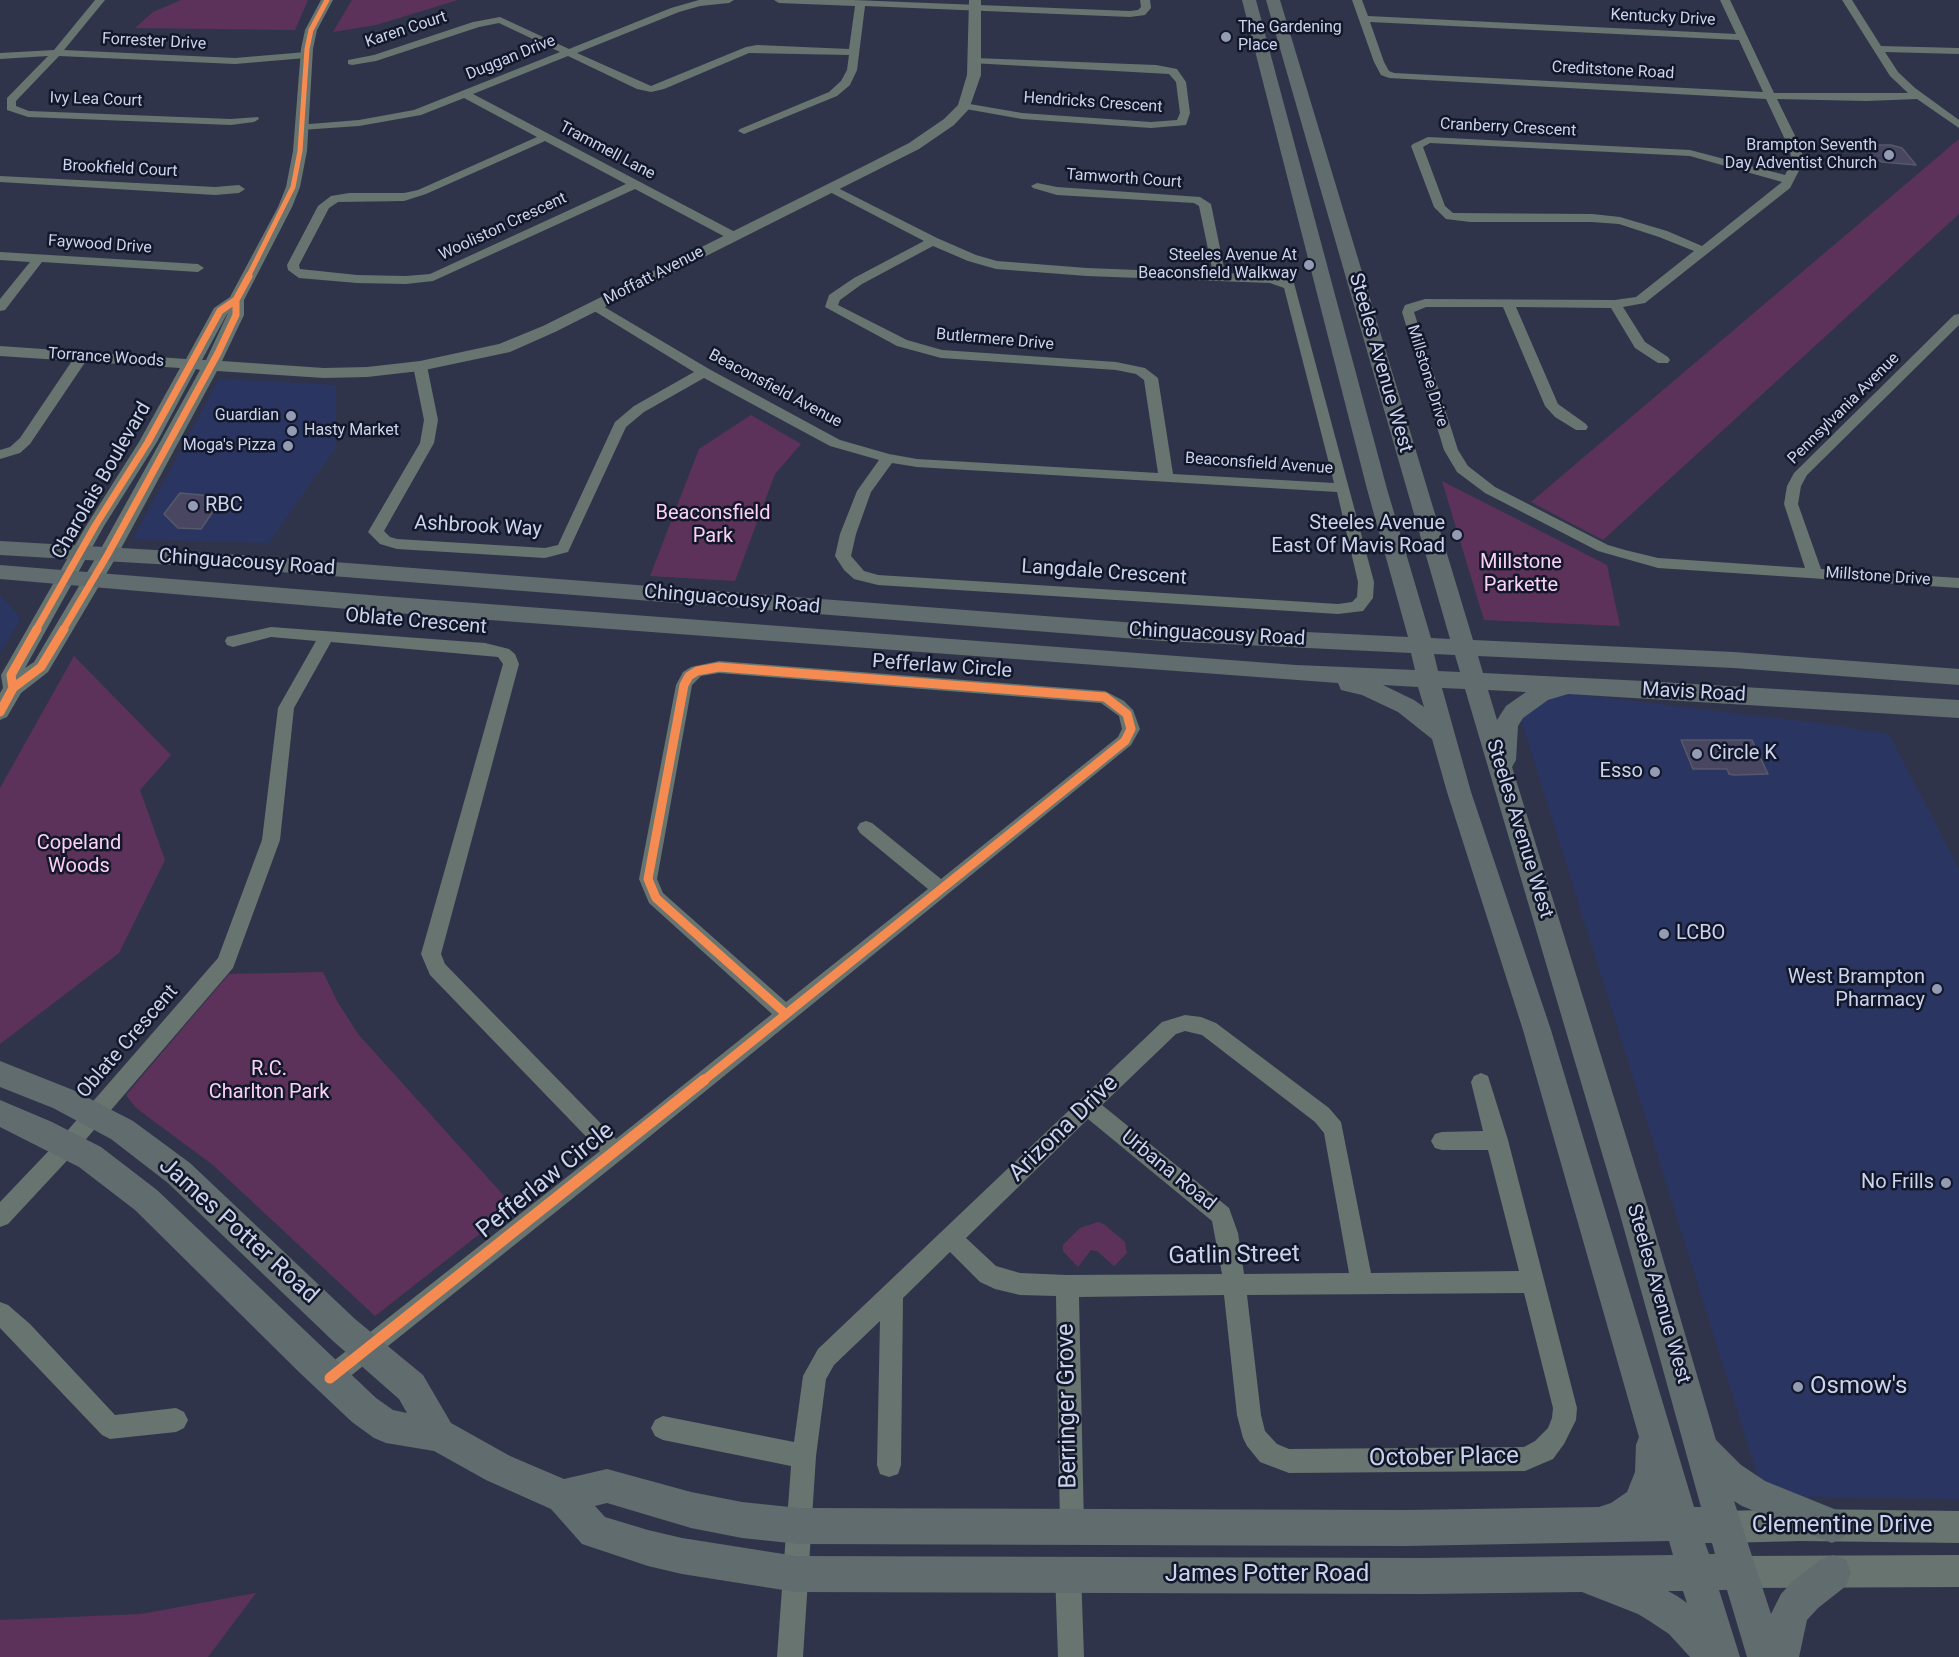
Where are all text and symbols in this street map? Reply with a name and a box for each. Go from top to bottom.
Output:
street label: Kentucky Drive [1610,6,1716,30]
street label: Karen Court [363,8,449,52]
place label: The Gardening Place [1238,18,1342,56]
street label: Forrester Drive [101,30,207,54]
marker: The Gardening Place [1219,30,1233,44]
street label: Duggan Drive [463,31,559,85]
street label: Creditstone Road [1551,58,1675,84]
street label: Ivy Lea Court [49,89,143,111]
street label: Hendricks Crescent [1023,89,1163,117]
street label: Cranberry Crescent [1439,115,1577,141]
street label: Trammell Lane [556,118,658,184]
place label: Brampton Seventh Day Adventist Church [1725,136,1877,174]
marker: Brampton Seventh Day Adventist Church [1882,148,1896,162]
street label: Brookfield Court [62,156,178,182]
street label: Tamworth Court [1066,165,1182,193]
street label: Wooliston Crescent [436,189,570,265]
street label: Faywood Drive [47,232,153,258]
street label: Moffatt Avenue [601,243,707,309]
place label: Steeles Avenue At Beaconsfield Walkway [1138,246,1297,284]
marker: Steeles Avenue At Beaconsfield Walkway [1302,258,1316,272]
street label: Steeles Avenue West [1343,270,1417,456]
street label: Millstone Drive [1402,323,1452,429]
street label: Butlermere Drive [935,325,1055,355]
street label: Torrance Woods [47,344,165,372]
street label: Beaconsfield Avenue [705,346,845,432]
street label: Pennsylvania Avenue [1784,349,1904,469]
street label: Charolais Boulevard [47,398,157,564]
place label: Guardian [215,406,279,426]
marker: Guardian [284,409,298,423]
place label: Hasty Market [304,421,399,441]
marker: Hasty Market [285,424,299,438]
place label: Moga's Pizza [183,436,276,456]
marker: Moga's Pizza [281,439,295,453]
street label: Beaconsfield Avenue [1184,449,1334,479]
place label: RBC [205,494,243,518]
marker: RBC [186,499,200,513]
park label: Beaconsfield Park [655,502,771,549]
street label: Ashbrook Way [414,512,542,542]
place label: Steeles Avenue East Of Mavis Road [1271,512,1445,559]
marker: Steeles Avenue East Of Mavis Road [1450,528,1464,542]
street label: Chinguacousy Road [158,545,336,581]
park label: Millstone Parkette [1480,551,1562,598]
street label: Langdale Crescent [1021,555,1187,591]
street label: Millstone Drive [1825,564,1931,590]
street label: Chinguacousy Road [643,580,821,620]
street label: Oblate Crescent [344,604,488,640]
street label: Chinguacousy Road [1128,618,1306,652]
street label: Pefferlaw Circle [871,650,1013,684]
street label: Mavis Road [1641,678,1747,708]
street label: Steeles Avenue West [1480,737,1558,921]
place label: Circle K [1709,742,1777,766]
marker: Circle K [1690,747,1704,761]
place label: Esso [1600,760,1643,784]
marker: Esso [1648,765,1662,779]
park label: Copeland Woods [37,832,121,879]
place label: LCBO [1676,922,1725,946]
marker: LCBO [1657,927,1671,941]
place label: West Brampton Pharmacy [1788,966,1925,1013]
street label: Oblate Crescent [72,981,184,1103]
marker: West Brampton Pharmacy [1930,982,1944,996]
park label: R.C. Charlton Park [209,1058,329,1105]
street label: Arizona Drive [1003,1070,1125,1188]
street label: Pefferlaw Circle [472,1117,620,1245]
street label: Urbana Road [1116,1126,1220,1216]
street label: James Potter Road [152,1152,324,1310]
place label: No Frills [1861,1171,1934,1195]
marker: No Frills [1939,1176,1953,1190]
street label: Steeles Avenue West [1621,1201,1695,1387]
street label: Gatlin Street [1168,1240,1300,1272]
street label: Berringer Grove [1052,1323,1084,1489]
place label: Osmow's [1810,1373,1907,1401]
marker: Osmow's [1791,1380,1805,1394]
street label: October Place [1369,1442,1519,1474]
street label: Clementine Drive [1752,1512,1932,1540]
street label: James Potter Road [1165,1561,1369,1589]

